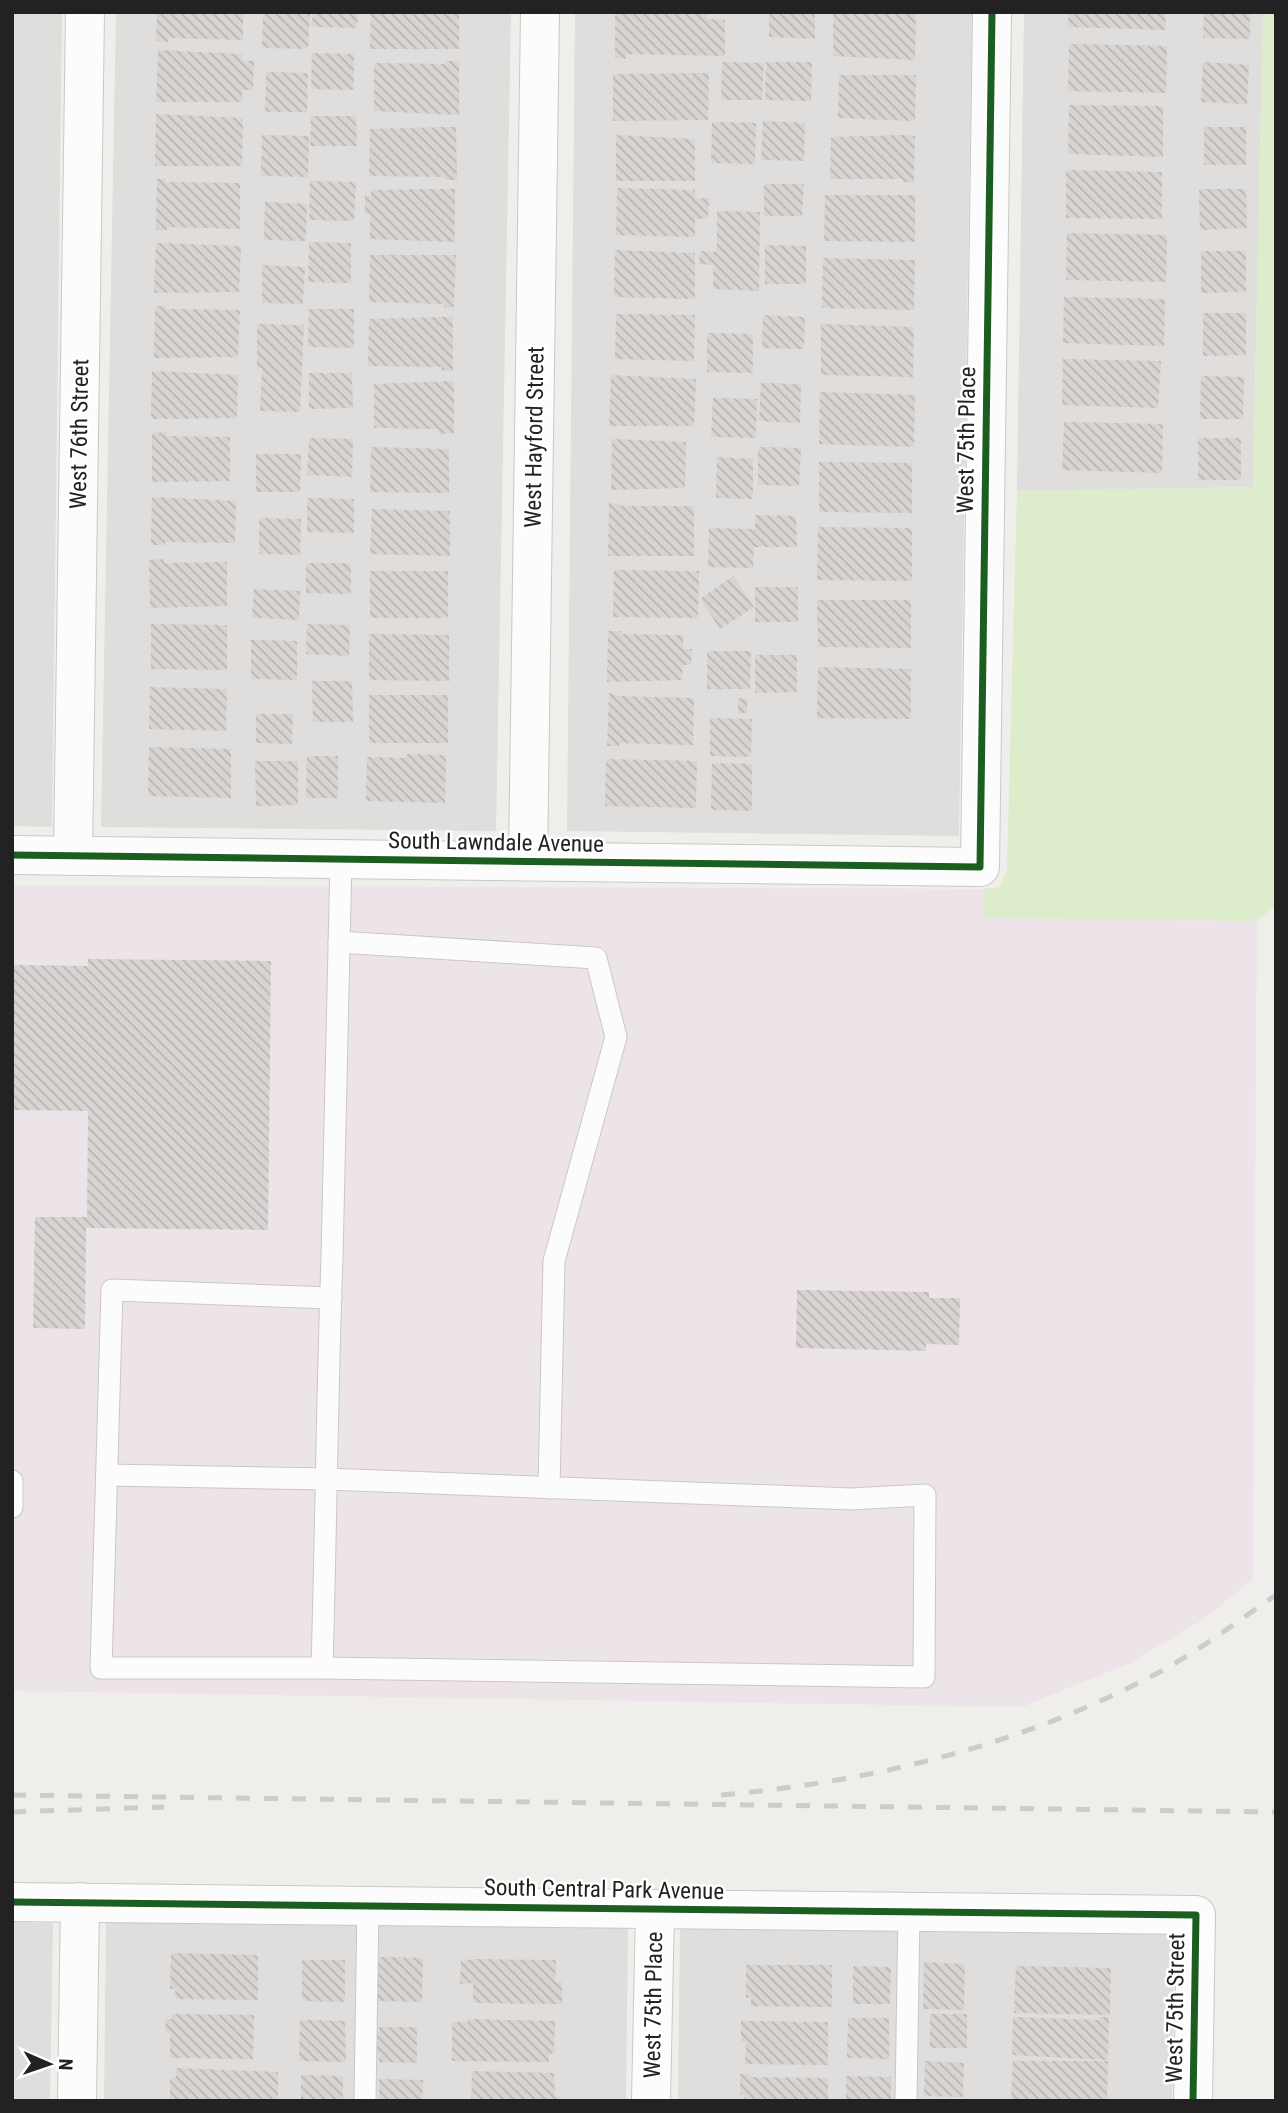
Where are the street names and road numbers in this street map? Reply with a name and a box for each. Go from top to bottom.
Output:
street label: West Hayford Street [519,346,550,528]
street label: West 76th Street [65,359,94,509]
street label: West 75th Place [952,366,981,514]
street label: South Lawndale Avenue [388,827,604,858]
street label: South Central Park Avenue [484,1874,724,1905]
street label: West 75th Place [639,1931,668,2079]
street label: West 75th Street [1161,1933,1190,2083]

